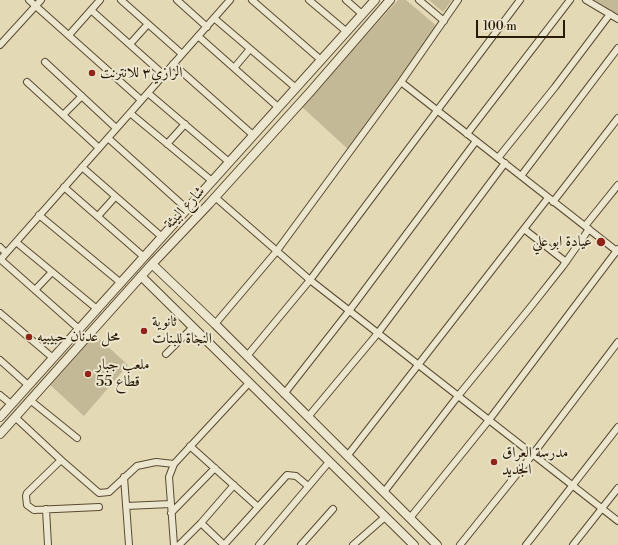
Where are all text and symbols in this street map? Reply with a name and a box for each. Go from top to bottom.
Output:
scale bar [478,12,567,38]
text: 100 m [483,19,517,34]
place label: الرازي٣ للانترنت [100,64,183,82]
marker: الرازي٣ للانترنت [87,68,97,78]
street label: شارع البيئة [161,183,209,233]
place label: عيادة ابو علي [532,233,592,251]
marker: عيادة ابو علي [595,236,607,248]
place label: ثانوية النجاة للبنات [152,313,212,348]
marker: ثانوية النجاة للبنات [139,326,149,336]
place label: محل عدنان حبيبيه [37,328,120,346]
marker: محل عدنان حبيبيه [24,332,34,342]
place label: ملعب جبار قطاع 55 [96,356,150,391]
marker: ملعب جبار قطاع 55 [83,369,93,379]
place label: مدرسة العراق الجديد [502,444,568,479]
marker: مدرسة العراق الجديد [489,457,499,467]

